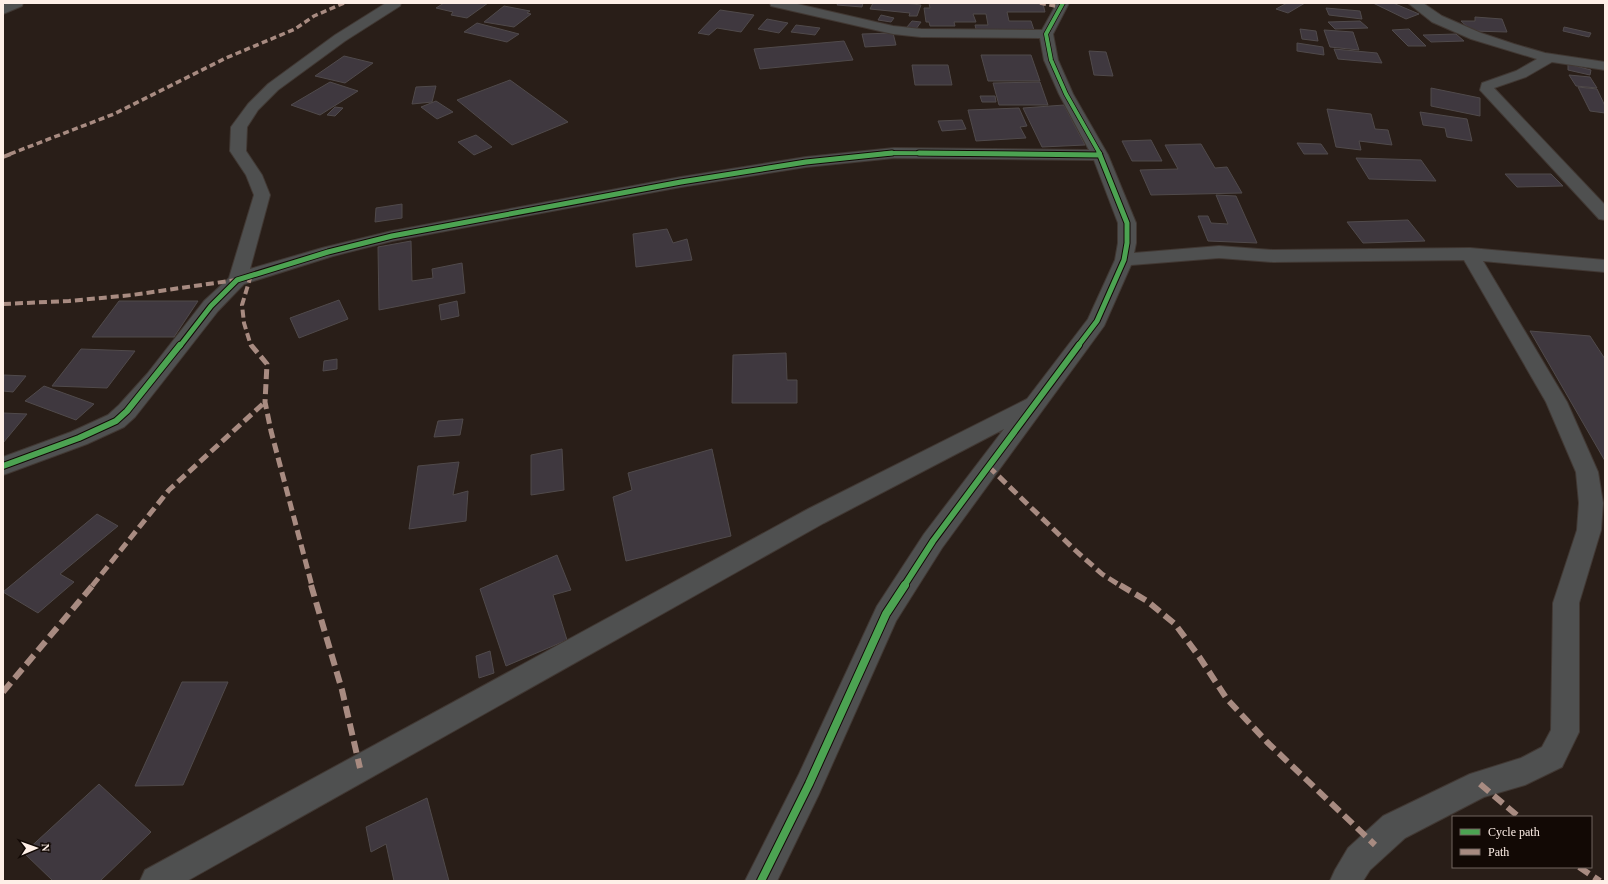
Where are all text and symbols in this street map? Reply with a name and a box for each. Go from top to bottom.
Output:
legend [1452,816,1592,868]
text: Cycle path [1488,825,1540,839]
north arrow [16,828,56,868]
text: N [40,843,52,852]
text: Path [1488,845,1509,859]

